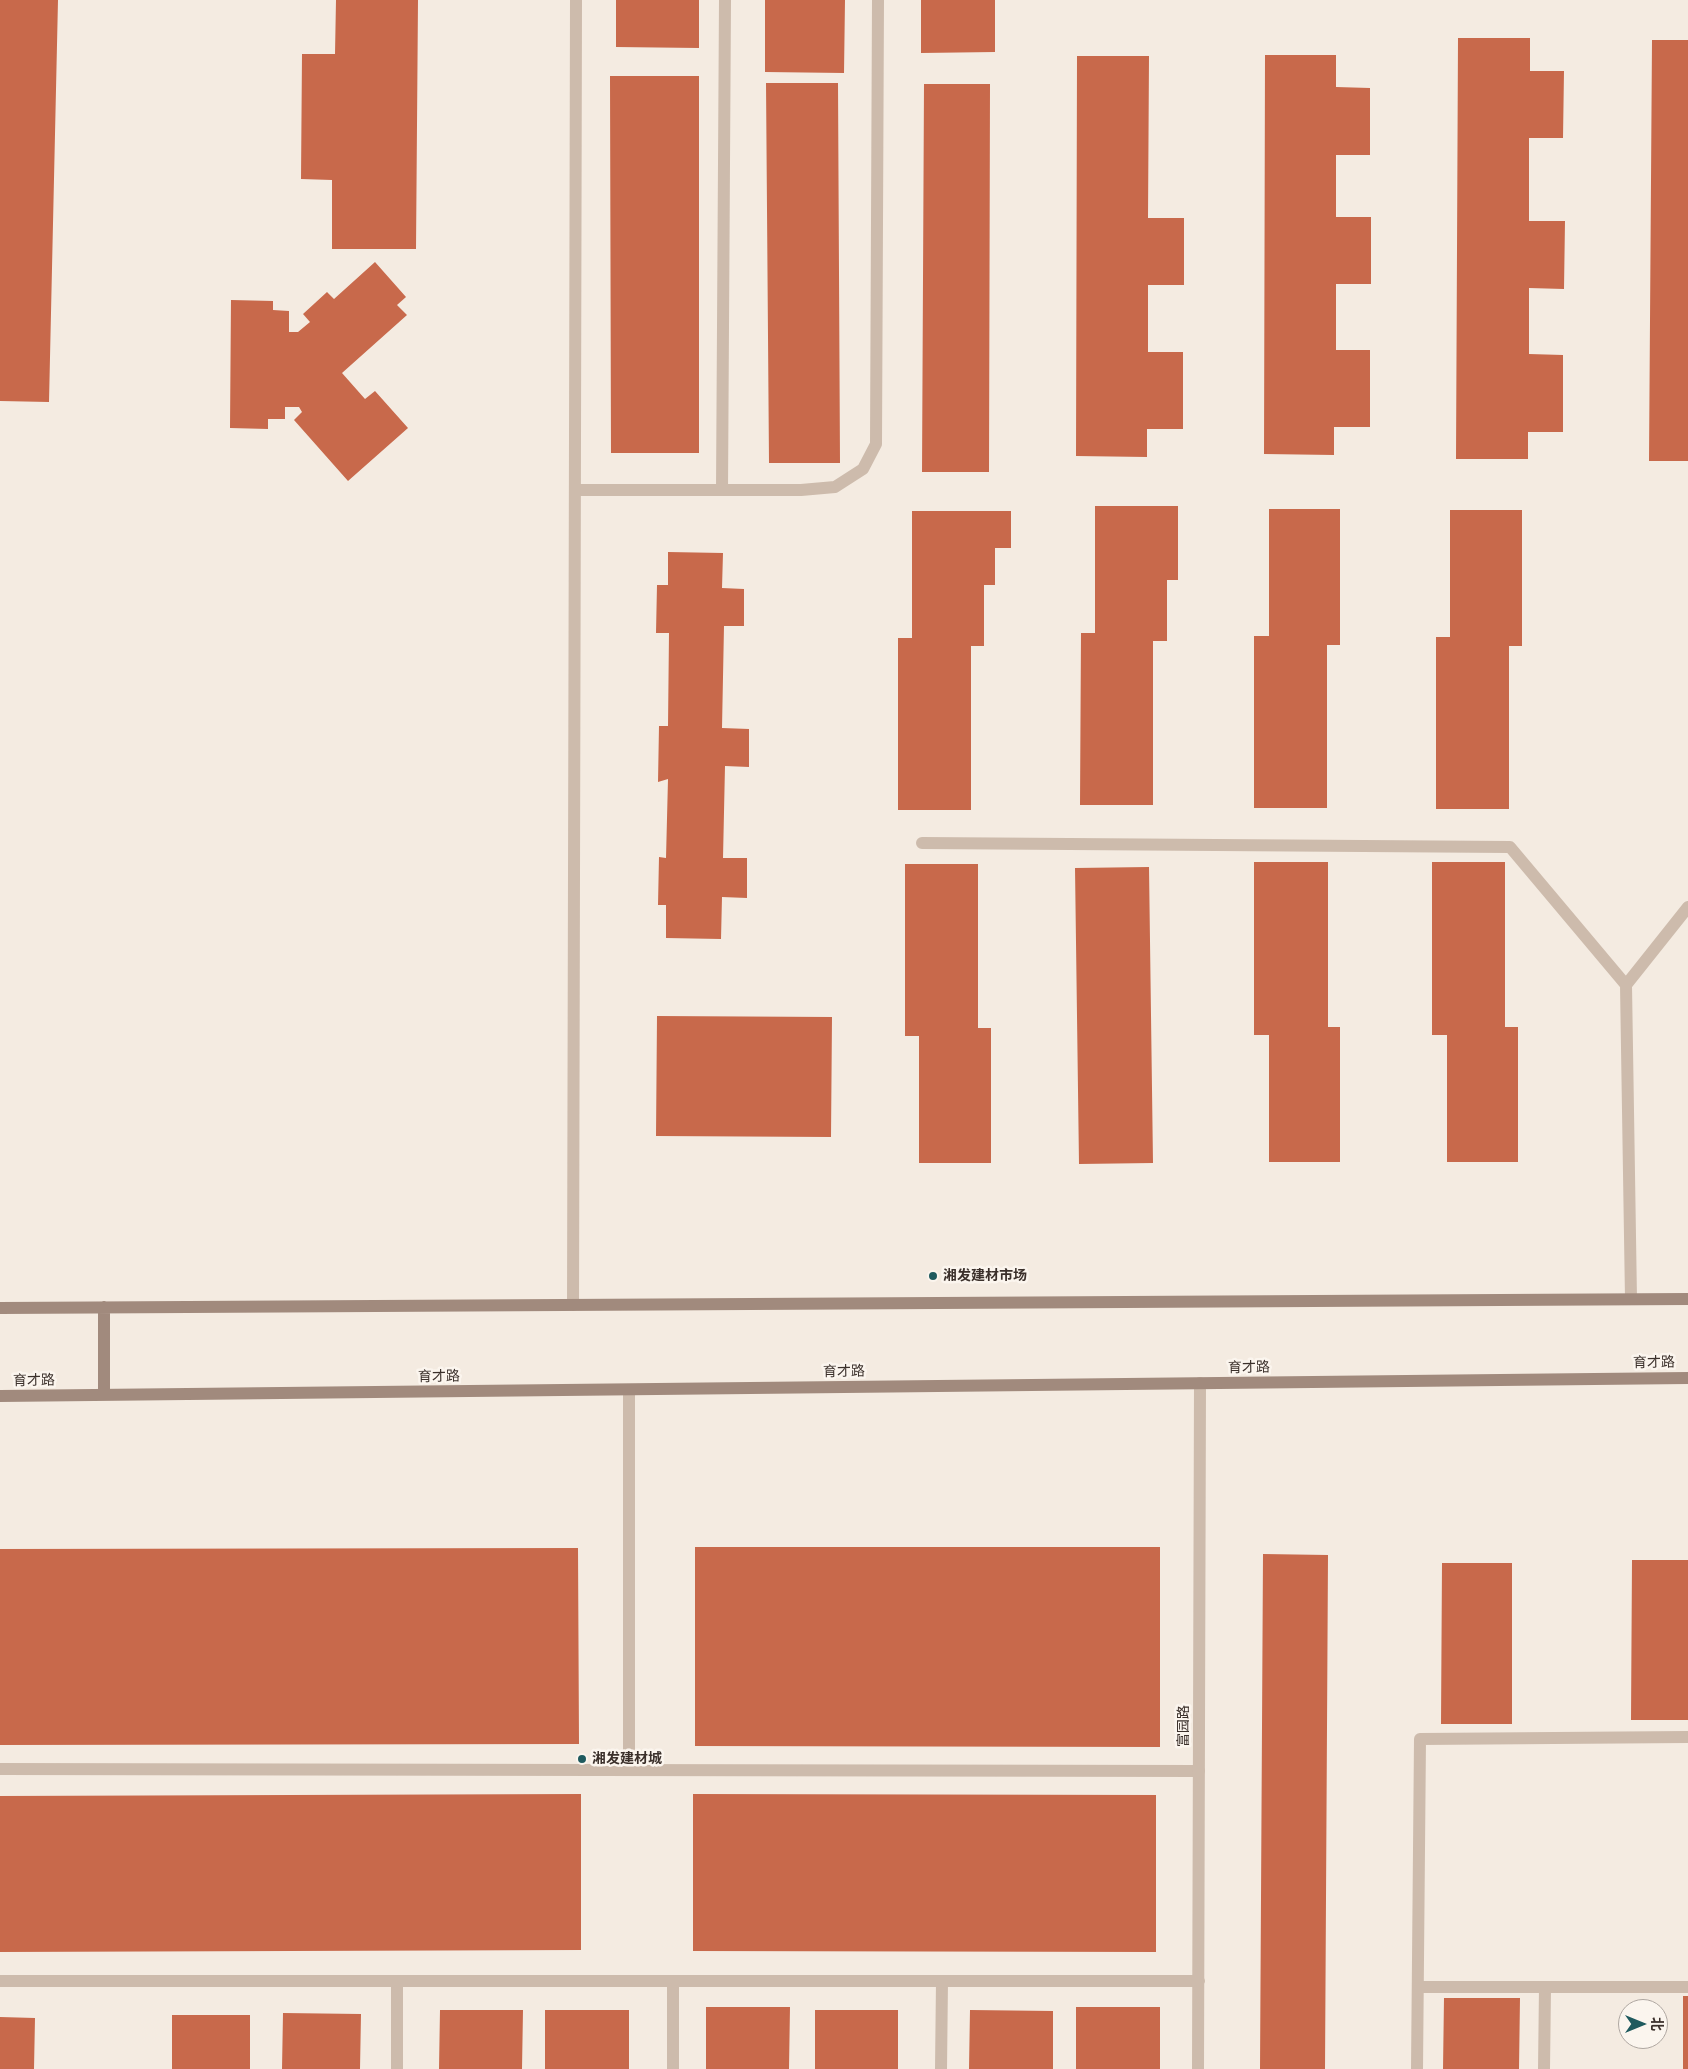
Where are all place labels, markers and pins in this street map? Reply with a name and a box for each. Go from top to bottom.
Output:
place label: 湘发建材市场 [943,1268,1027,1284]
marker: 湘发建材市场 [927,1270,939,1282]
place label: 湘发建材城 [592,1751,662,1767]
marker: 湘发建材城 [576,1753,588,1765]

